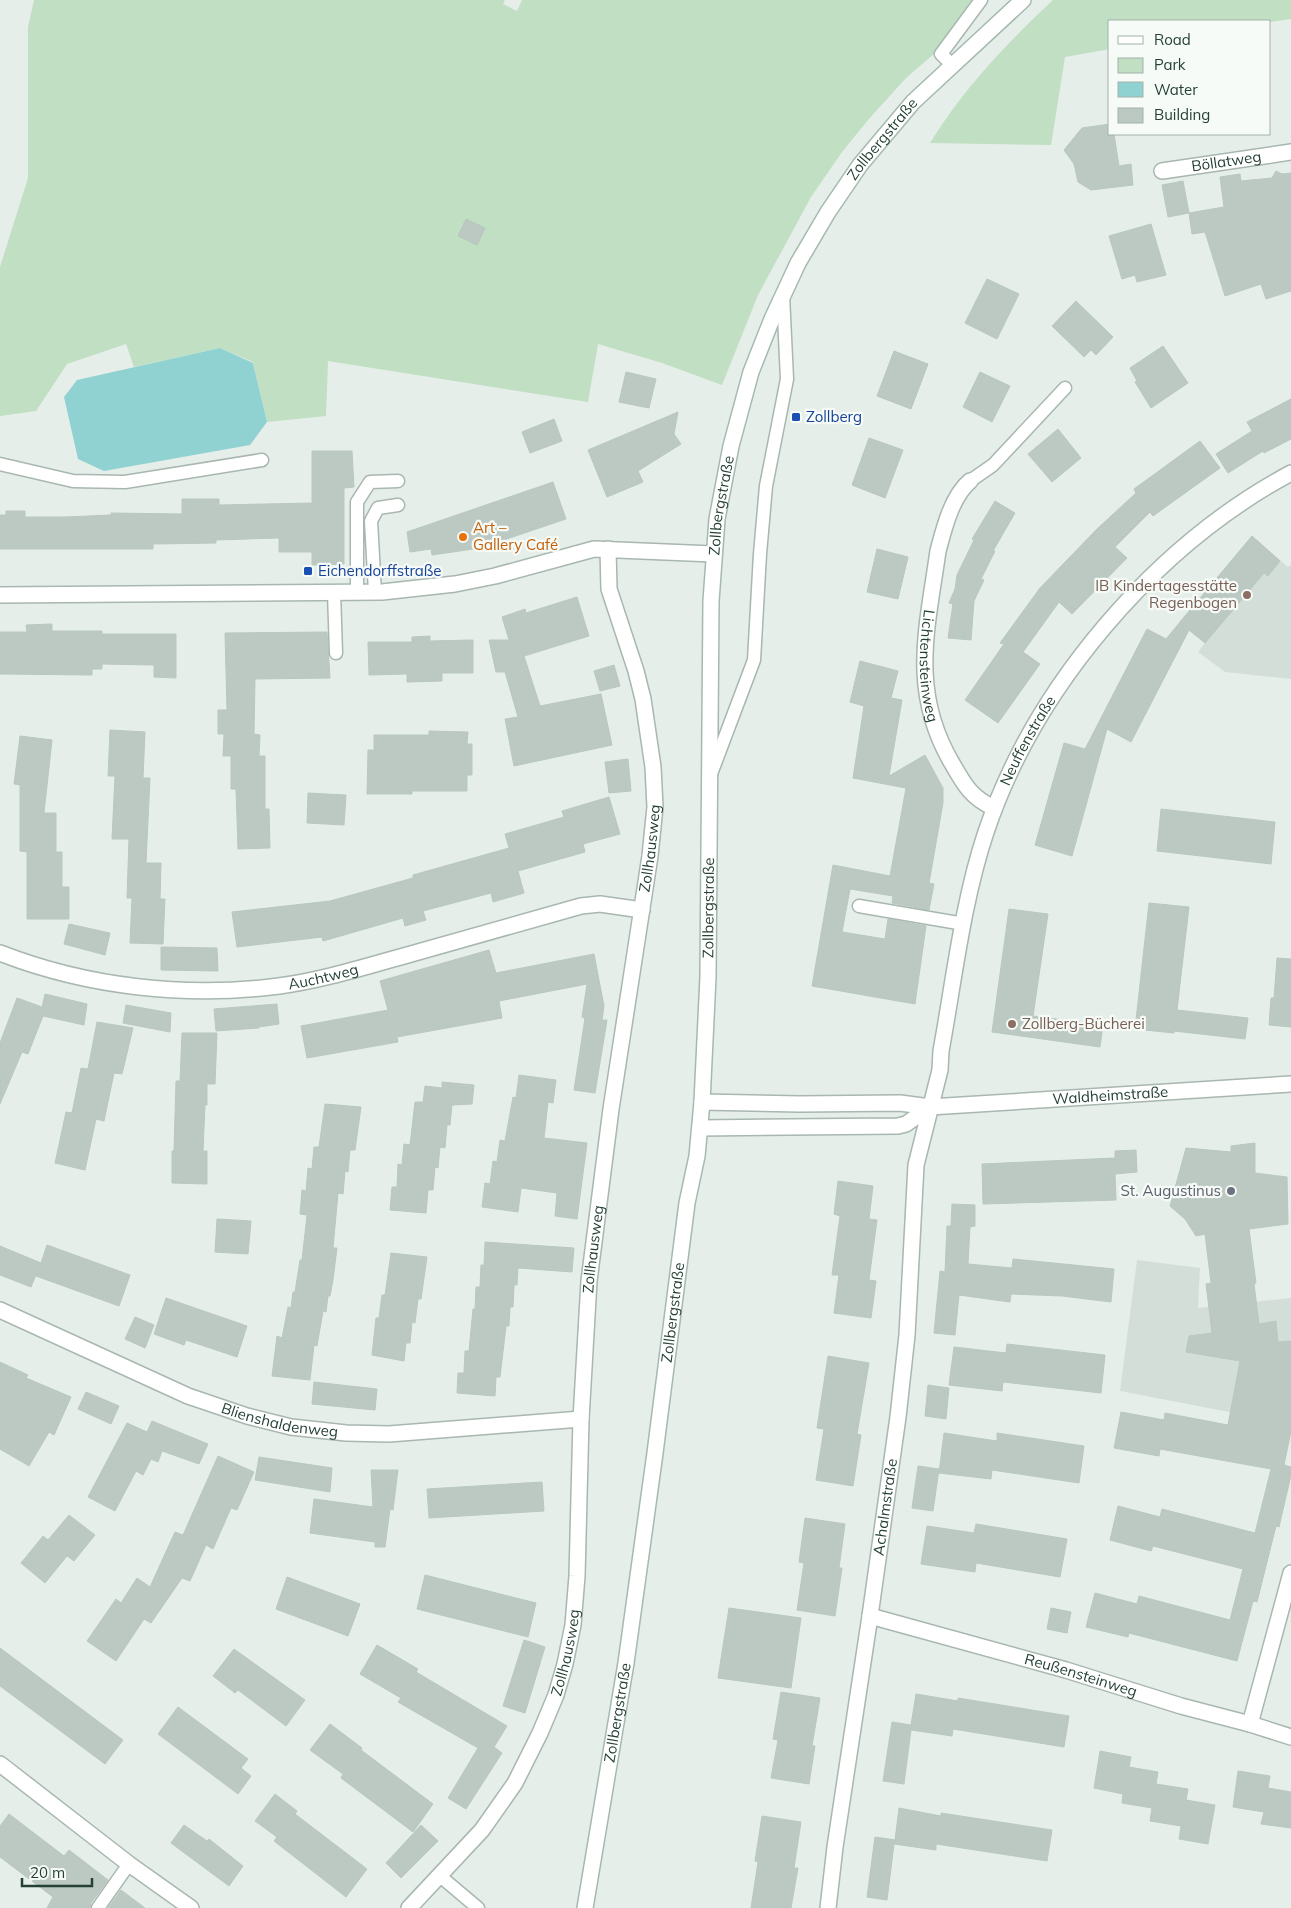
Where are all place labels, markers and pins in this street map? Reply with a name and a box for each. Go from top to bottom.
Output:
place label: Zollberg [806,407,862,426]
marker: Zollberg [790,411,802,423]
place label: Art – Gallery Café [473,518,558,554]
marker: Art – Gallery Café [457,531,469,543]
place label: Eichendorffstraße [318,561,441,580]
marker: Eichendorffstraße [302,565,314,577]
place label: IB Kindertagesstätte Regenbogen [1095,576,1237,612]
marker: IB Kindertagesstätte Regenbogen [1241,589,1253,601]
place label: Zollberg-Bücherei [1022,1014,1145,1033]
marker: Zollberg-Bücherei [1006,1018,1018,1030]
place label: St. Augustinus [1120,1181,1221,1200]
marker: St. Augustinus [1225,1185,1237,1197]

